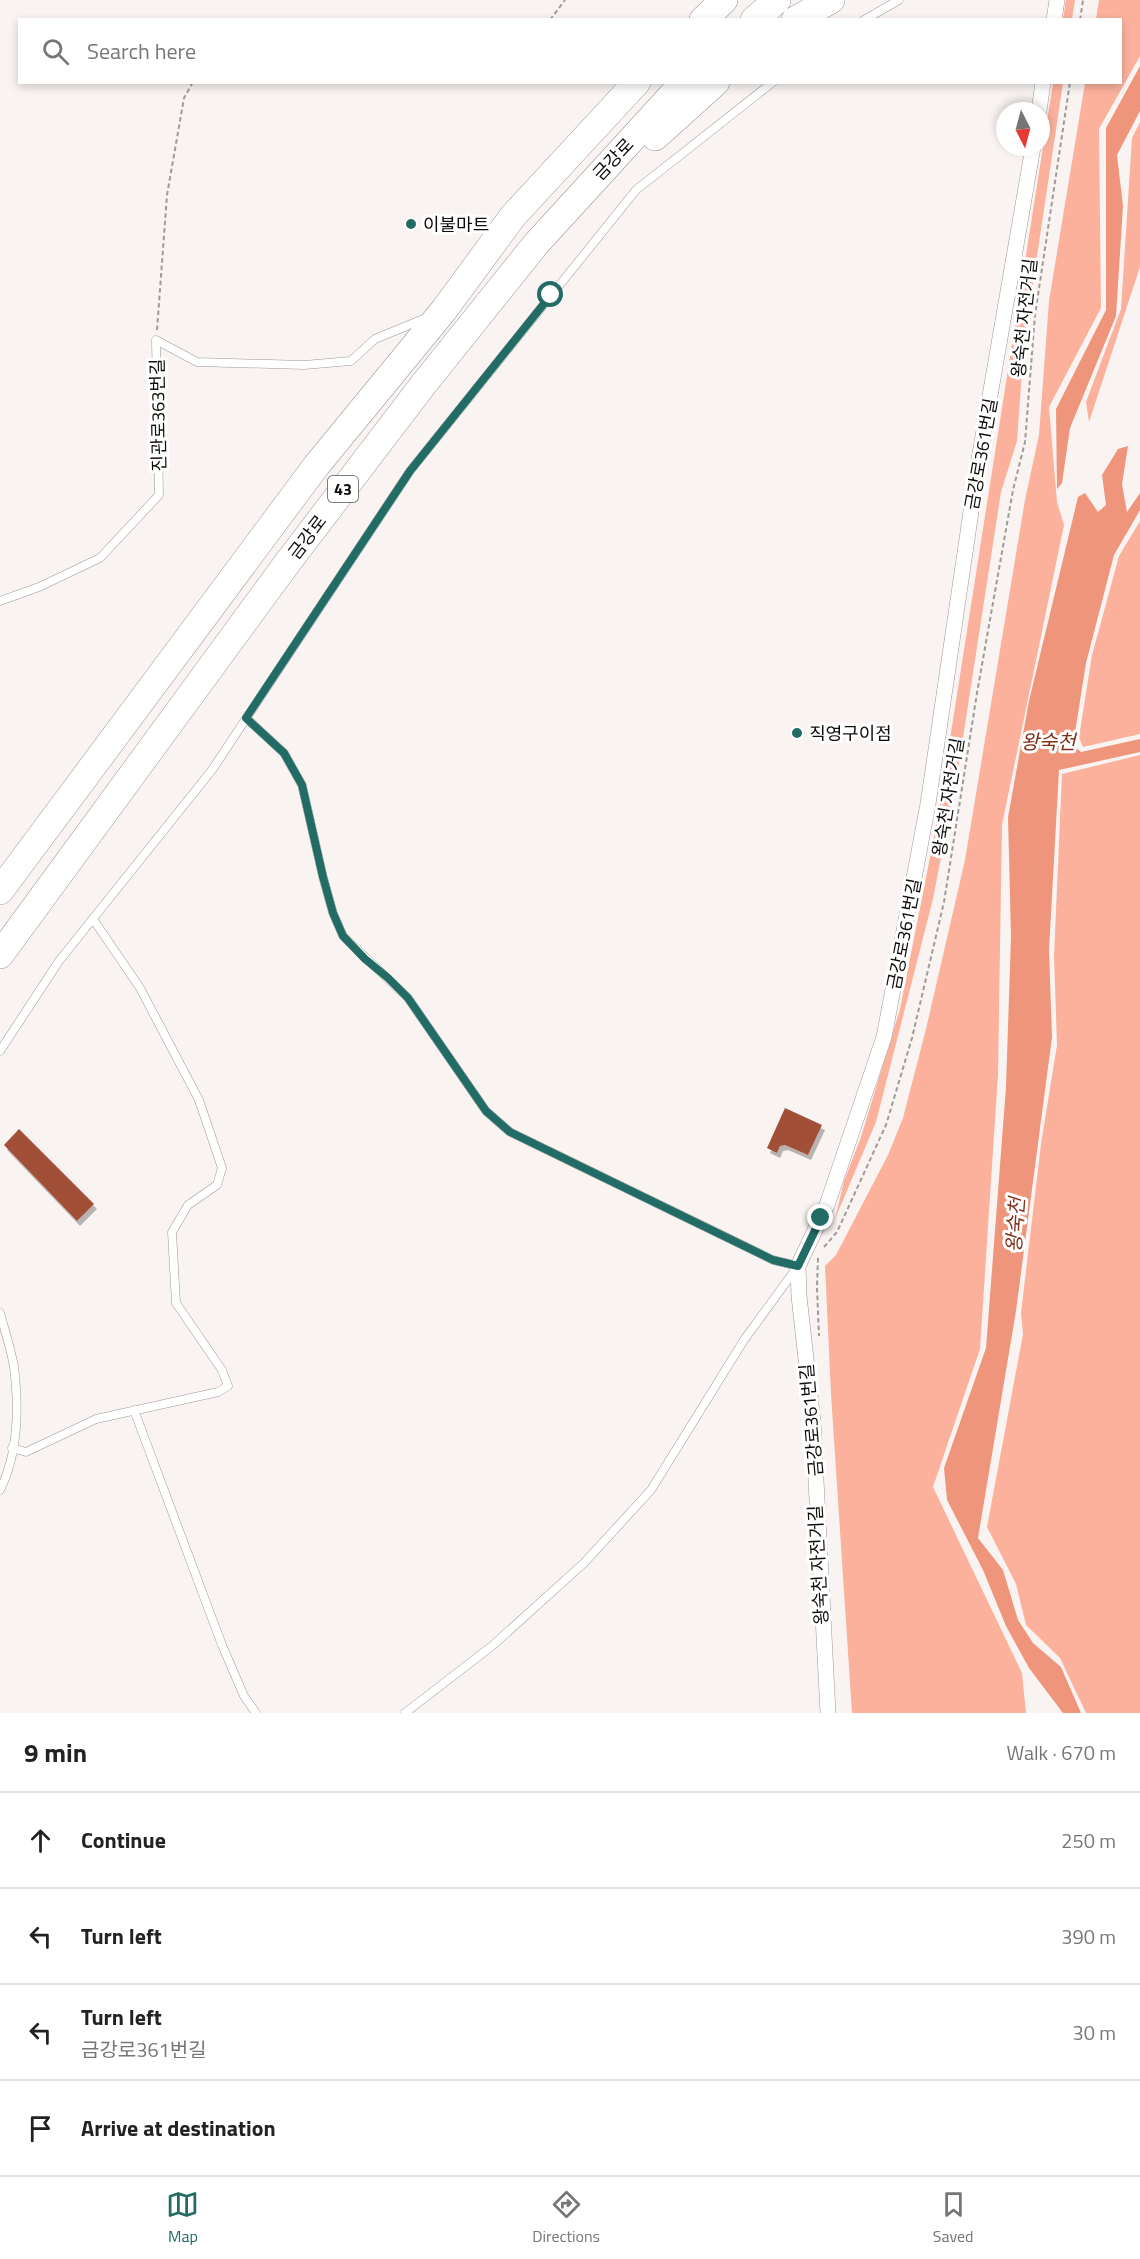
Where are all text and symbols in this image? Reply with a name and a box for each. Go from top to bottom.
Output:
search box [18,18,1122,84]
text: Search here [87,34,196,68]
icon: search [39,35,72,68]
north arrow [996,102,1050,156]
street label: 금강로 [586,132,640,186]
place label: 이불마트 [423,211,489,238]
marker: 이불마트 [404,217,418,231]
street label: 왕숙천 자전거길 [1004,257,1044,379]
route start [537,281,563,307]
street label: 진관로363번길 [144,358,172,472]
street label: 금강로361번길 [958,396,1004,512]
road number: 43 [328,476,358,502]
street label: 금강로 [281,509,333,565]
place label: 직영구이점 [809,720,892,747]
marker: 직영구이점 [790,726,804,740]
water label: 왕숙천 [1020,726,1078,757]
street label: 왕숙천 자전거길 [925,736,971,858]
street label: 금강로361번길 [880,876,928,992]
water label: 왕숙천 [998,1194,1033,1254]
route end [807,1204,833,1230]
street label: 금강로361번길 [793,1363,829,1477]
street label: 왕숙천 자전거길 [801,1504,835,1626]
text: 9 min [24,1733,87,1772]
text: Walk · 670 m [1007,1737,1116,1768]
text: Continue [81,1823,166,1857]
icon: ahead [24,1824,57,1857]
text: 250 m [1061,1825,1116,1856]
text: Turn left [81,1919,162,1953]
icon: left [24,1920,57,1953]
text: 390 m [1061,1921,1116,1952]
text: Turn left [81,2000,162,2034]
icon: left [24,2016,57,2049]
text: 30 m [1072,2017,1116,2048]
text: 금강로361번길 [81,2034,207,2065]
text: Arrive at destination [81,2111,276,2145]
icon: arrive [24,2112,57,2145]
tab: Map [166,2188,199,2248]
tab: Directions [532,2188,600,2248]
tab: Saved [933,2188,974,2248]

